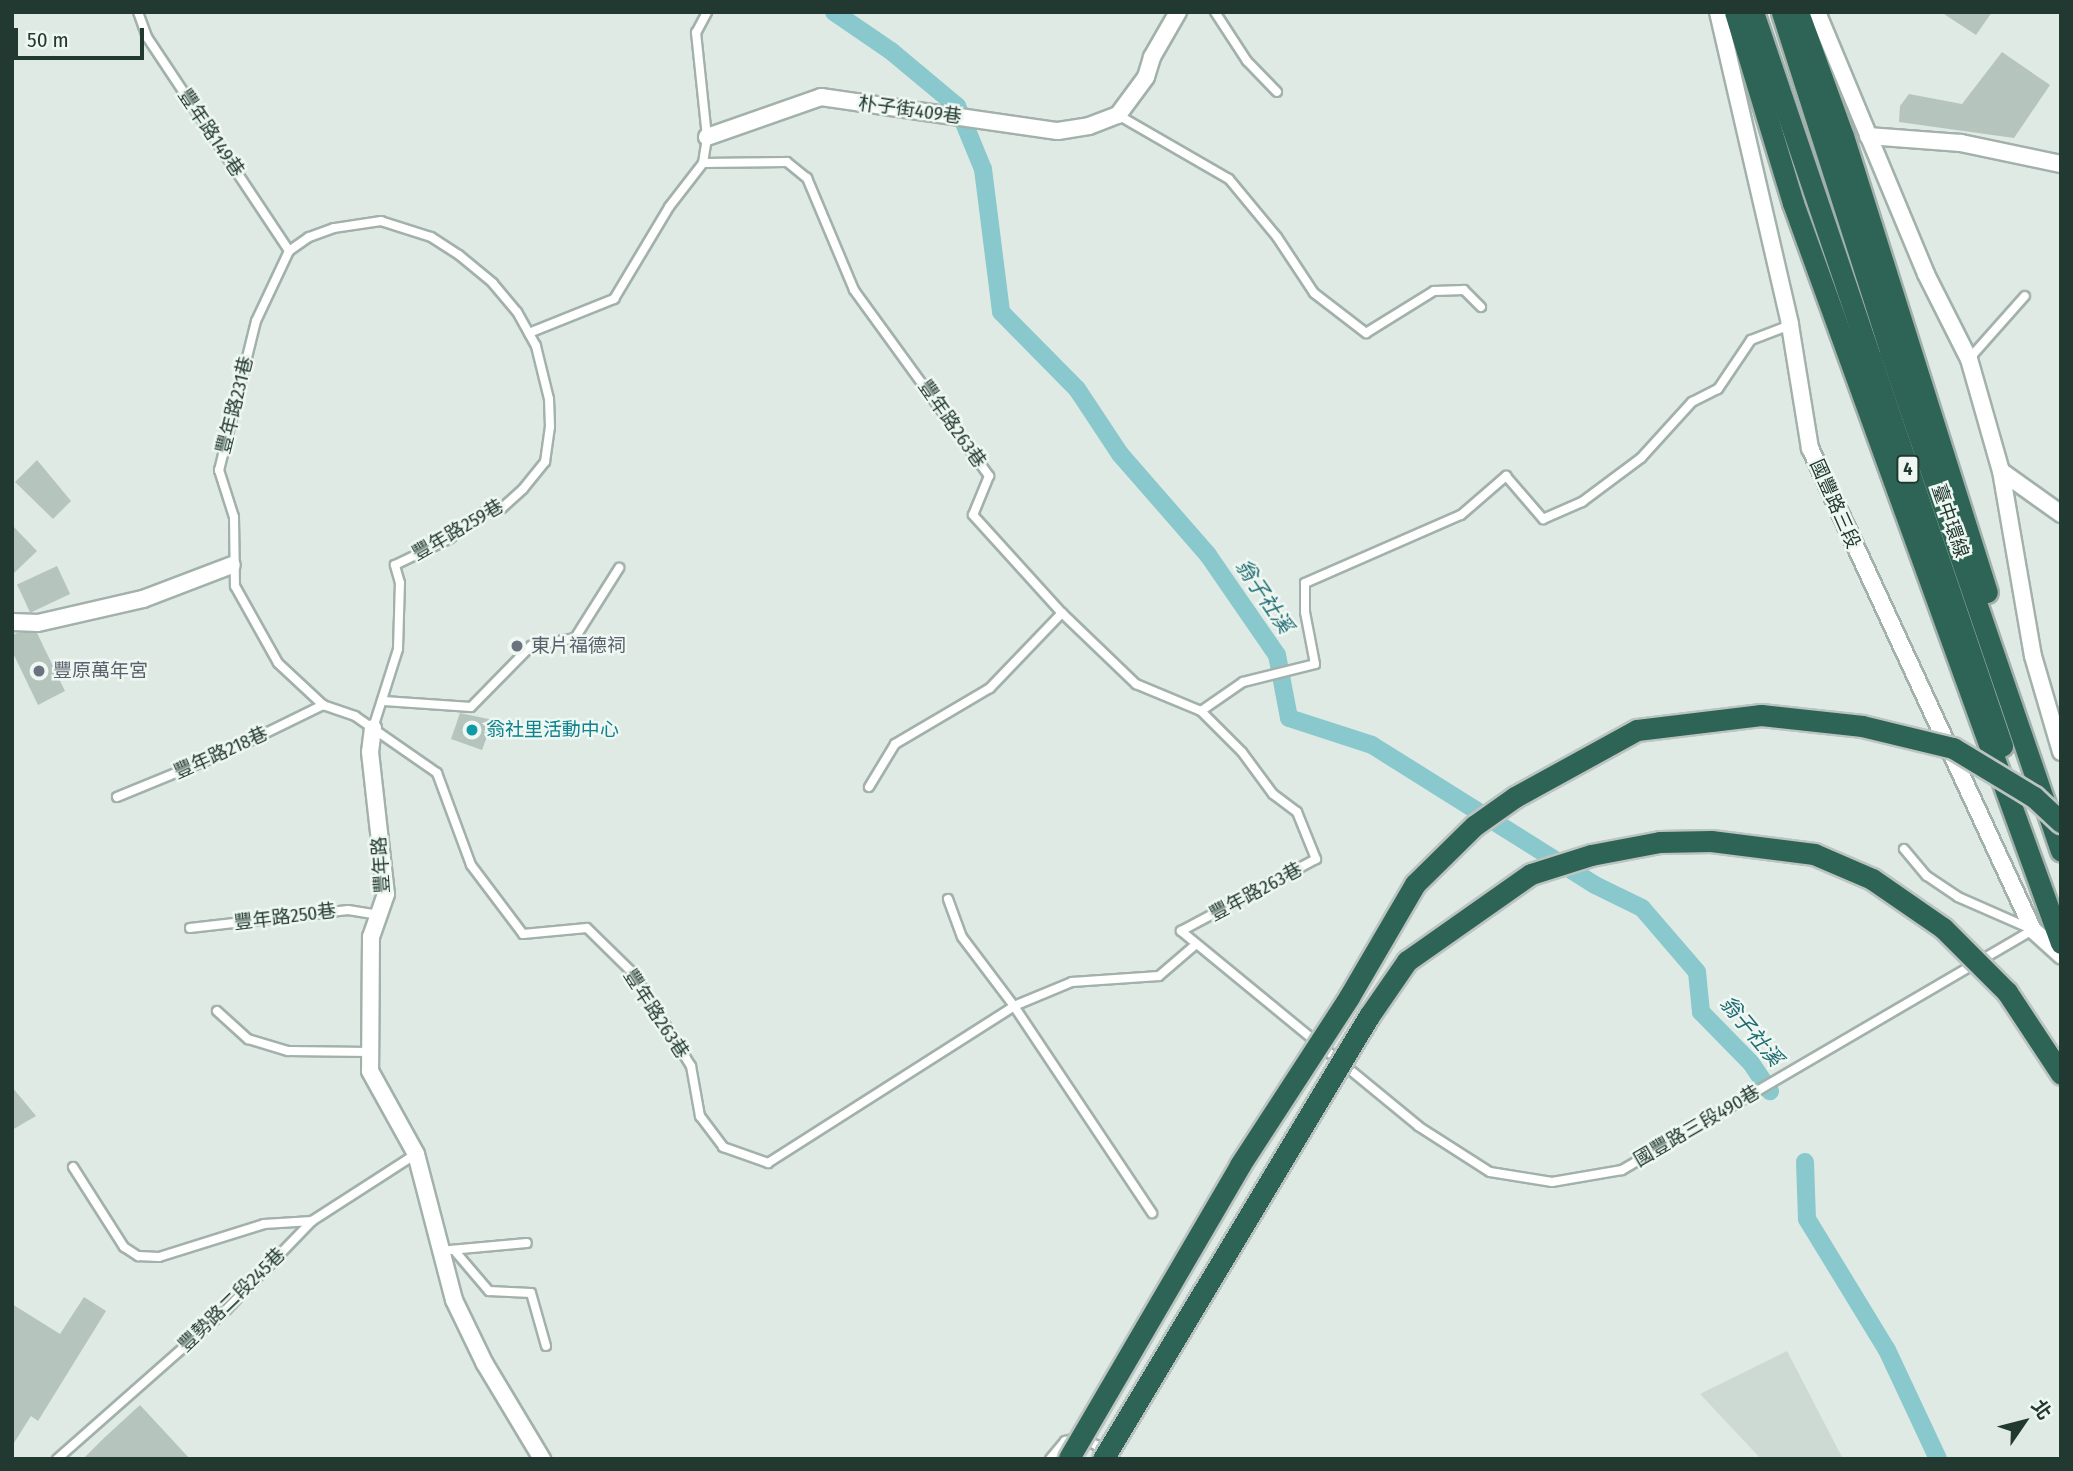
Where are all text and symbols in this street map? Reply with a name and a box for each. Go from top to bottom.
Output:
scale bar [18,14,147,58]
text: 50 m [27,27,69,53]
street label: 豐年路149巷 [173,85,249,181]
street label: 朴子街409巷 [857,91,963,129]
street label: 豐年路231巷 [212,354,258,456]
street label: 豐年路263巷 [913,376,991,472]
road number: 4 [1896,454,1920,484]
street label: 國豐路三段 [1805,456,1865,552]
street label: 臺中環線 [1927,481,1973,561]
street label: 豐年路259巷 [408,495,508,565]
water label: 翁子社溪 [1230,554,1298,638]
place label: 東片福德祠 [531,635,626,657]
marker: 東片福德祠 [509,638,525,654]
place label: 豐原萬年宮 [53,660,148,682]
marker: 豐原萬年宮 [31,663,47,679]
place label: 翁社里活動中心 [486,719,619,741]
street label: 豐年路218巷 [170,722,272,784]
marker: 翁社里活動中心 [464,722,480,738]
street label: 豐年路 [368,836,394,894]
street label: 豐年路263巷 [1206,858,1306,926]
street label: 豐年路250巷 [232,899,338,935]
street label: 豐年路263巷 [619,965,693,1063]
water label: 翁子社溪 [1714,991,1788,1071]
street label: 國豐路三段490巷 [1630,1081,1764,1171]
street label: 豐勢路二段245巷 [174,1243,290,1357]
north arrow [1989,1387,2059,1457]
text: 北 [2027,1395,2056,1424]

